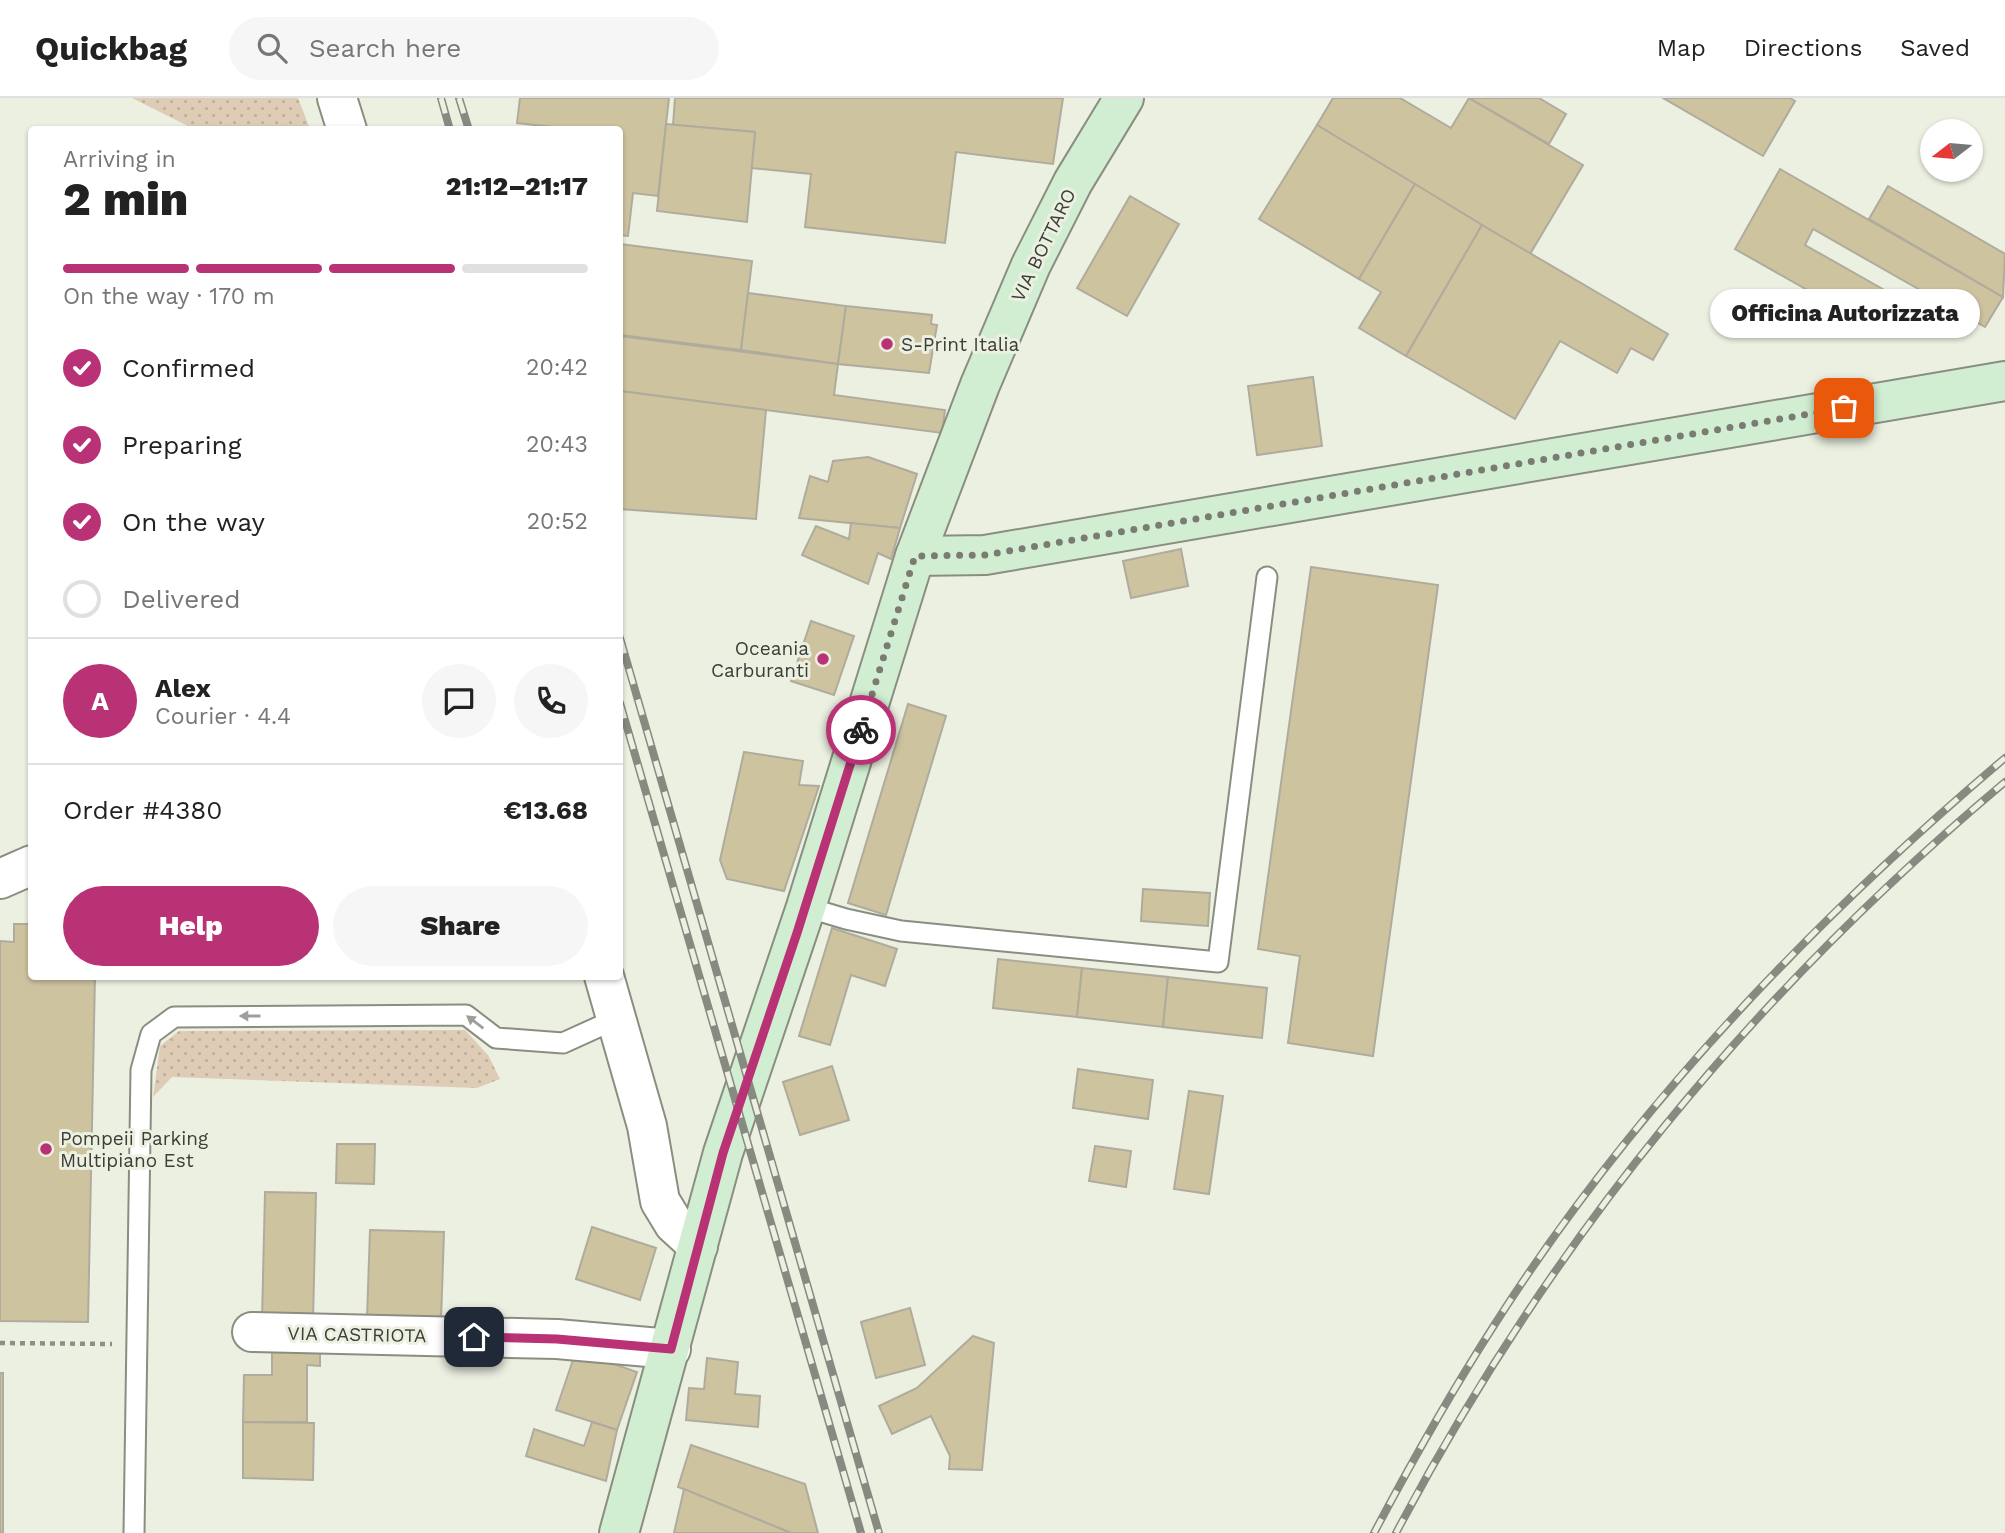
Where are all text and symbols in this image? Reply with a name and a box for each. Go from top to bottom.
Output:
search box [229,17,719,80]
text: Quickbag [35,29,187,68]
icon: search [253,29,291,67]
text: Search here [309,33,461,63]
text: Map [1657,34,1706,62]
text: Directions [1744,34,1862,62]
text: Saved [1900,34,1970,62]
north arrow [1920,119,1983,182]
map controls [1920,119,1983,182]
text: Arriving in [63,146,176,173]
text: 21:12–21:17 [446,171,588,201]
text: 2 min [63,172,188,226]
street label: VIA BOTTARO [1006,185,1081,306]
text: On the way · 170 m [63,283,275,310]
callout: Officina Autorizzata [1709,289,1979,338]
text: Officina Autorizzata [1731,300,1959,327]
place label: S-Print Italia [901,333,1020,356]
marker: S-Print Italia [879,336,895,352]
icon: check [63,349,101,387]
text: Confirmed [122,353,255,383]
text: 20:42 [526,354,588,381]
pin [1814,378,1874,438]
icon: bag [1825,389,1863,427]
icon: check [63,426,101,464]
text: Preparing [122,430,242,460]
text: 20:43 [526,431,588,458]
icon: check [63,503,101,541]
text: On the way [122,507,265,537]
text: 20:52 [527,508,588,535]
text: Delivered [122,584,241,614]
place label: Oceania Carburanti [711,637,809,682]
marker: Oceania Carburanti [815,651,831,667]
button: chat [422,664,496,738]
button: phone [514,664,588,738]
text: Alex [155,673,211,703]
text: A [91,686,109,716]
courier [826,695,896,765]
text: Courier · 4.4 [155,703,291,730]
icon: bike [842,711,880,749]
text: Order #4380 [63,795,223,825]
text: €13.68 [503,795,588,825]
button: Help [63,886,319,966]
button: Share [333,886,588,966]
one-way arrow [239,1011,261,1022]
one-way arrow [467,1015,485,1030]
place label: Pompeii Parking Multipiano Est [60,1127,209,1172]
marker: Pompeii Parking Multipiano Est [38,1141,54,1157]
pin [444,1307,504,1367]
icon: home [455,1318,493,1356]
street label: VIA CASTRIOTA [287,1322,427,1347]

